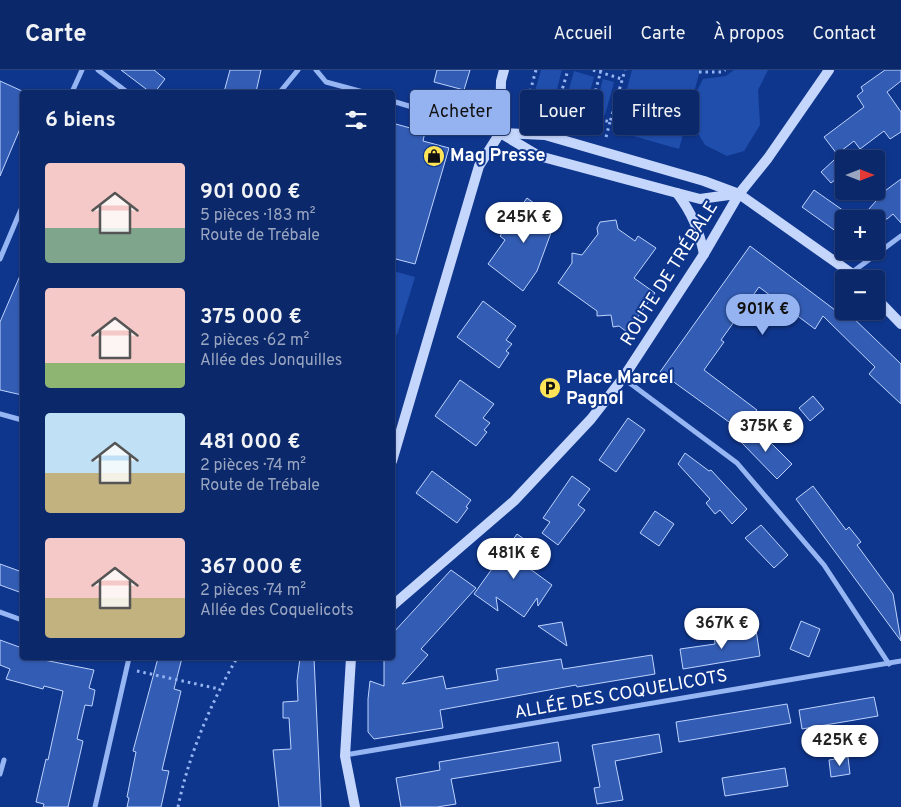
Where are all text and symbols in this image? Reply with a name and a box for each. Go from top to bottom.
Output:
text: Carte [25,20,87,50]
text: Accueil [553,23,612,46]
text: Carte [640,23,685,46]
text: À propos [713,23,784,46]
text: Contact [812,23,876,46]
chip: Acheter [410,90,510,135]
chip: Louer [520,90,603,135]
chip: Filtres [613,90,699,135]
icon: filters [342,106,370,134]
text: 6 biens [45,107,116,134]
shop icon: Mag Presse [422,144,446,168]
place label: Mag Presse [450,145,546,168]
north arrow [835,150,885,200]
map controls [835,150,885,320]
text: 901 000 € [200,179,301,206]
icon: home [85,183,145,243]
street label: ROUTE DE TRÉBALE [614,196,724,351]
pin: 245K € [483,202,565,244]
text: 5 pièces · 183 m² [200,206,316,226]
text: 245K € [496,208,552,228]
button: + [835,210,885,260]
text: Route de Trébale [200,226,320,246]
button: − [835,270,885,320]
pin: 901K € [722,294,804,336]
text: 901K € [737,300,789,320]
text: 375 000 € [200,304,302,331]
icon: home [85,308,145,368]
text: 2 pièces · 62 m² [200,331,309,351]
text: Allée des Jonquilles [200,351,342,371]
place label: Place Marcel Pagnol [566,367,674,411]
parking icon: Place Marcel Pagnol [538,376,562,400]
pin: 375K € [725,410,807,453]
text: 375K € [739,417,793,437]
text: 481 000 € [200,429,300,456]
icon: home [85,433,145,493]
text: 2 pièces · 74 m² [200,456,306,476]
text: Route de Trébale [200,476,320,496]
pin: 481K € [473,538,555,580]
text: 481K € [488,544,540,564]
text: 367 000 € [200,554,302,581]
icon: home [85,558,145,618]
text: 2 pièces · 74 m² [200,581,306,601]
text: Allée des Coquelicots [200,601,354,621]
pin: 367K € [681,608,763,650]
text: 367K € [695,614,749,634]
street label: ALLÉE DES COQUELICOTS [512,663,729,725]
pin: 425K € [799,724,881,767]
text: 425K € [812,731,868,751]

